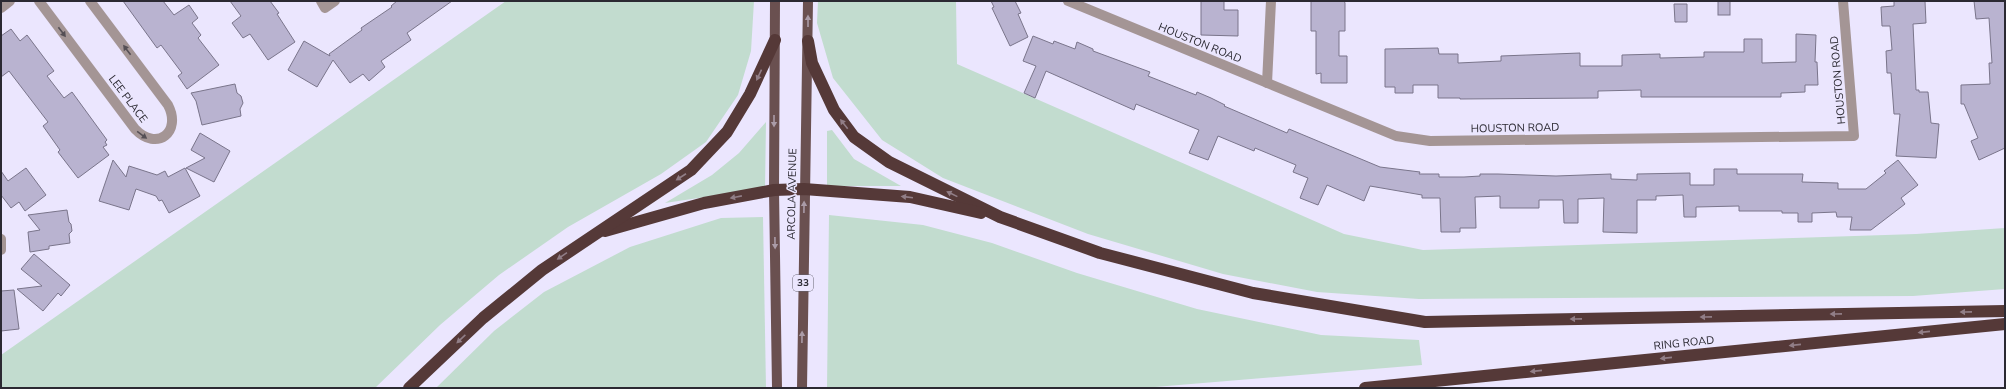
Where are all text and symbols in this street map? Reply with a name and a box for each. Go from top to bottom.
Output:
one-way arrow [805,14,811,27]
street label: HOUSTON ROAD [1156,19,1244,67]
one-way arrow [58,27,67,38]
street label: HOUSTON ROAD [1827,35,1849,125]
one-way arrow [123,44,131,55]
one-way arrow [756,69,762,81]
street label: LEE PLACE [105,72,151,126]
one-way arrow [771,115,777,128]
one-way arrow [840,119,848,130]
street label: HOUSTON ROAD [1471,120,1559,136]
one-way arrow [136,131,147,139]
street label: ARCOLA AVENUE [784,148,800,240]
one-way arrow [675,173,686,181]
one-way arrow [947,191,958,197]
one-way arrow [729,194,742,200]
one-way arrow [901,194,913,201]
one-way arrow [801,200,807,213]
one-way arrow [772,237,778,250]
one-way arrow [556,252,567,260]
road number: 33 [793,275,813,291]
one-way arrow [1959,309,1972,315]
one-way arrow [1829,311,1842,317]
one-way arrow [1700,313,1712,320]
one-way arrow [1569,316,1582,322]
one-way arrow [1918,329,1930,335]
one-way arrow [799,330,805,343]
street label: RING ROAD [1653,332,1715,354]
one-way arrow [456,334,466,343]
one-way arrow [1789,341,1801,348]
one-way arrow [1660,354,1672,361]
one-way arrow [1530,367,1542,374]

